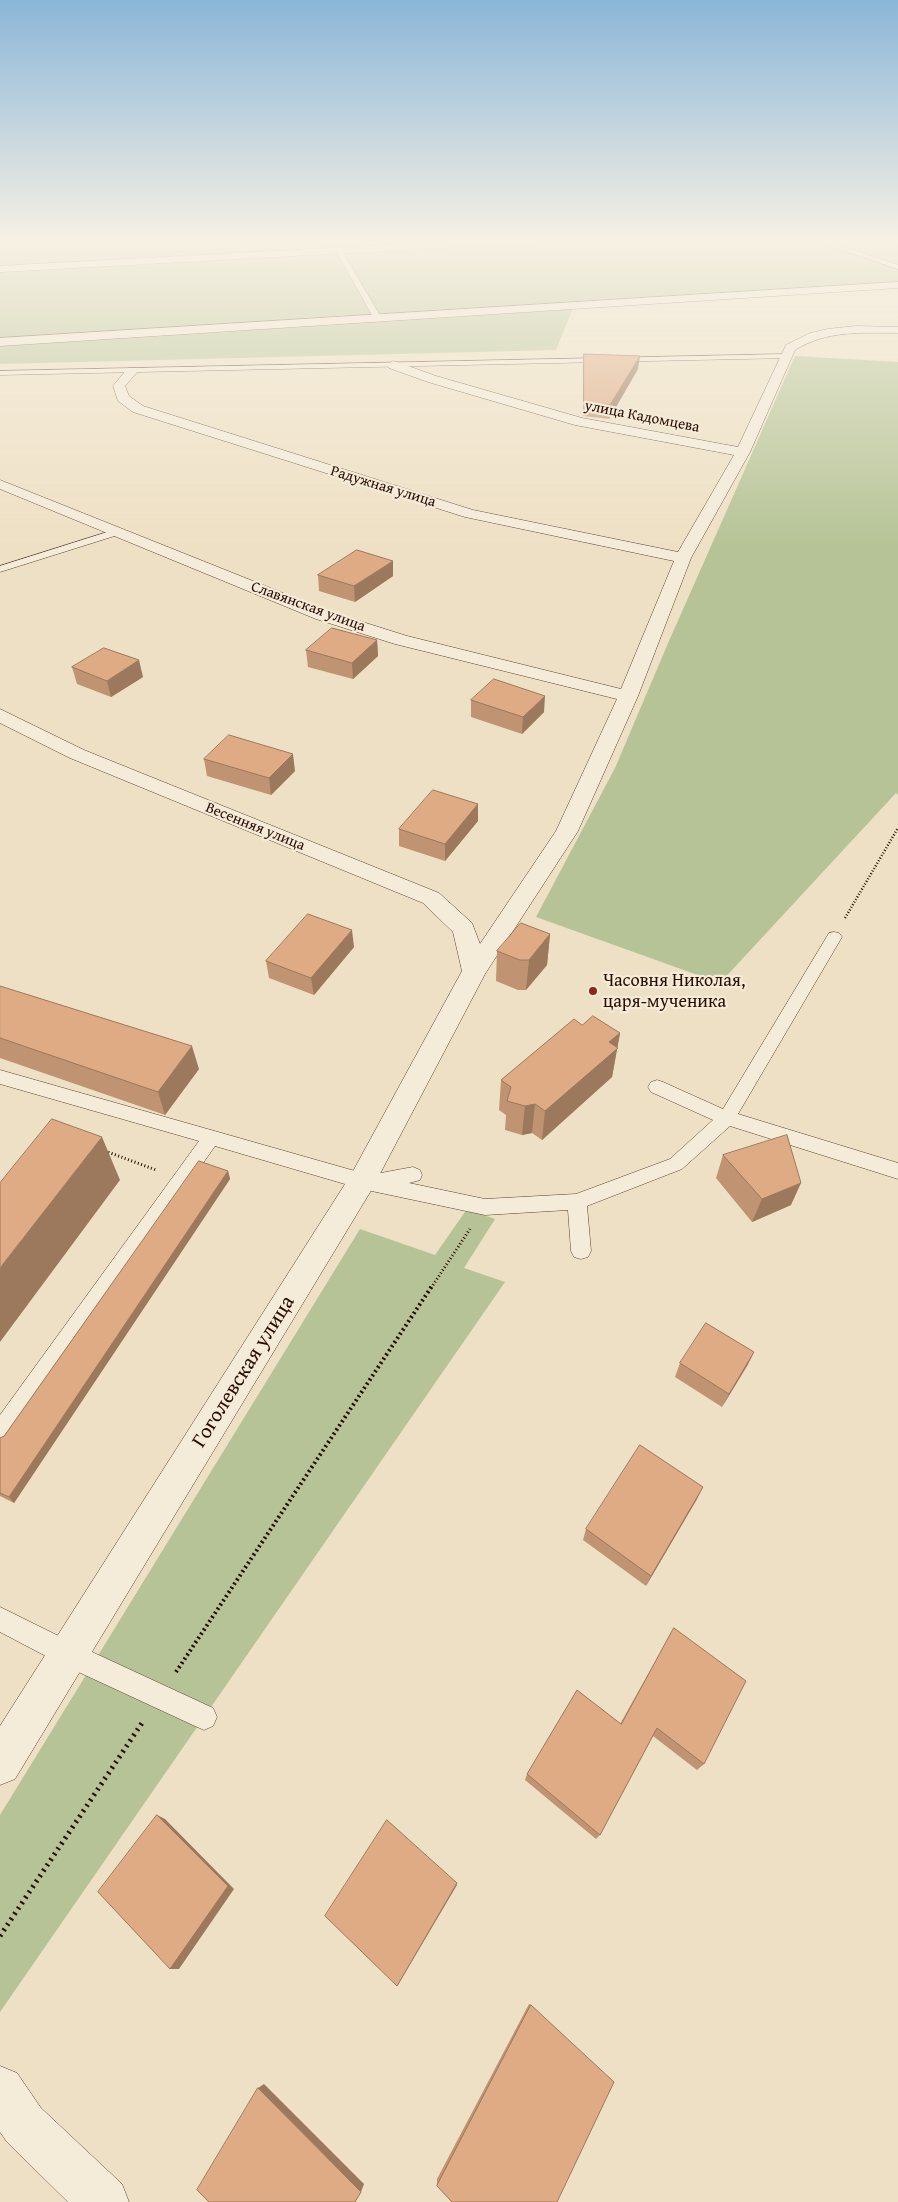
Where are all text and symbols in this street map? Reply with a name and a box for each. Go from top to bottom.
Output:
street label: улица Кадомцева [583,397,701,437]
street label: Радужная улица [328,462,438,512]
street label: Славянская улица [248,578,368,636]
street label: Весенняя улица [203,799,307,855]
place label: Часовня Николая, царя-мученика [603,970,745,1012]
marker: Часовня Николая, царя-мученика [587,985,599,997]
street label: Гоголевская улица [187,1291,301,1453]

